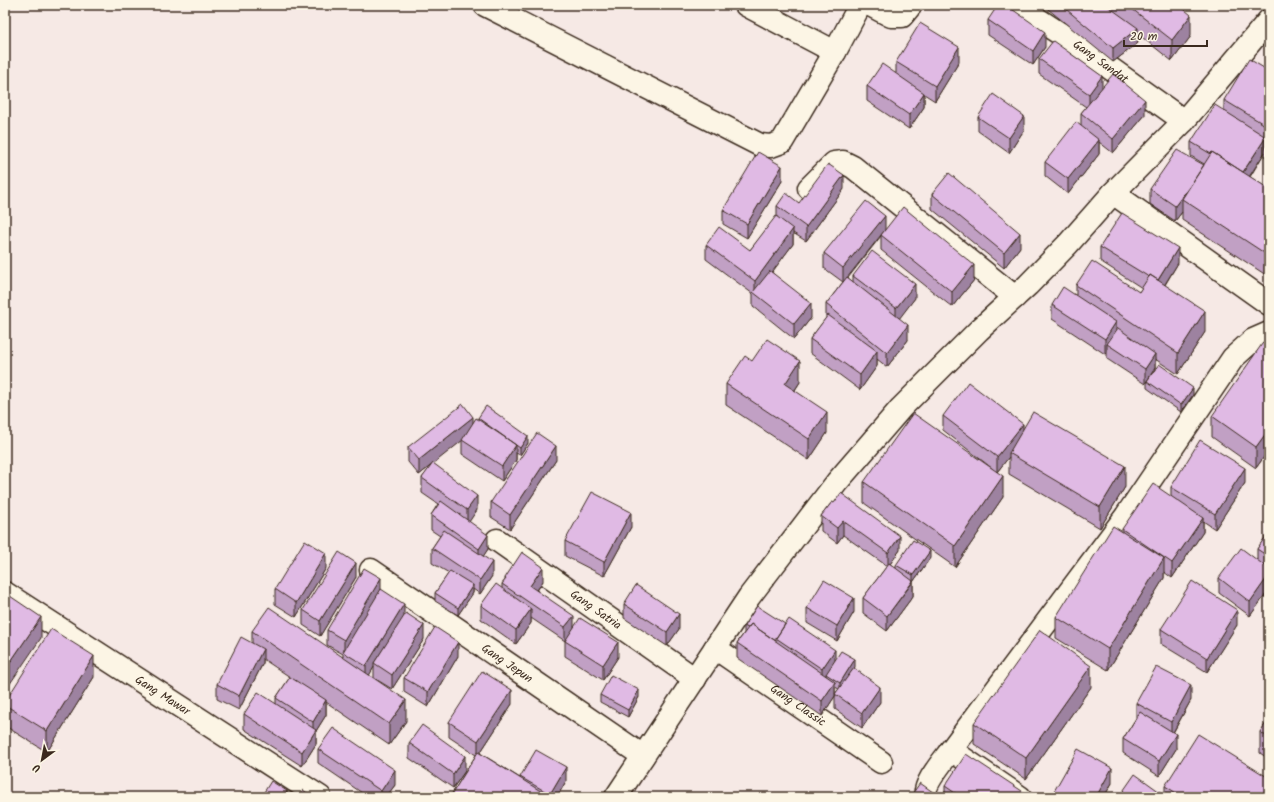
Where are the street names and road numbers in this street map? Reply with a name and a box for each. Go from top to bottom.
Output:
street label: Gang Sandat [1069,35,1133,89]
street label: Gang Satria [566,585,626,635]
street label: Gang Jepun [477,639,537,688]
street label: Gang Mawar [131,671,195,721]
street label: Gang Classic [766,680,830,732]

